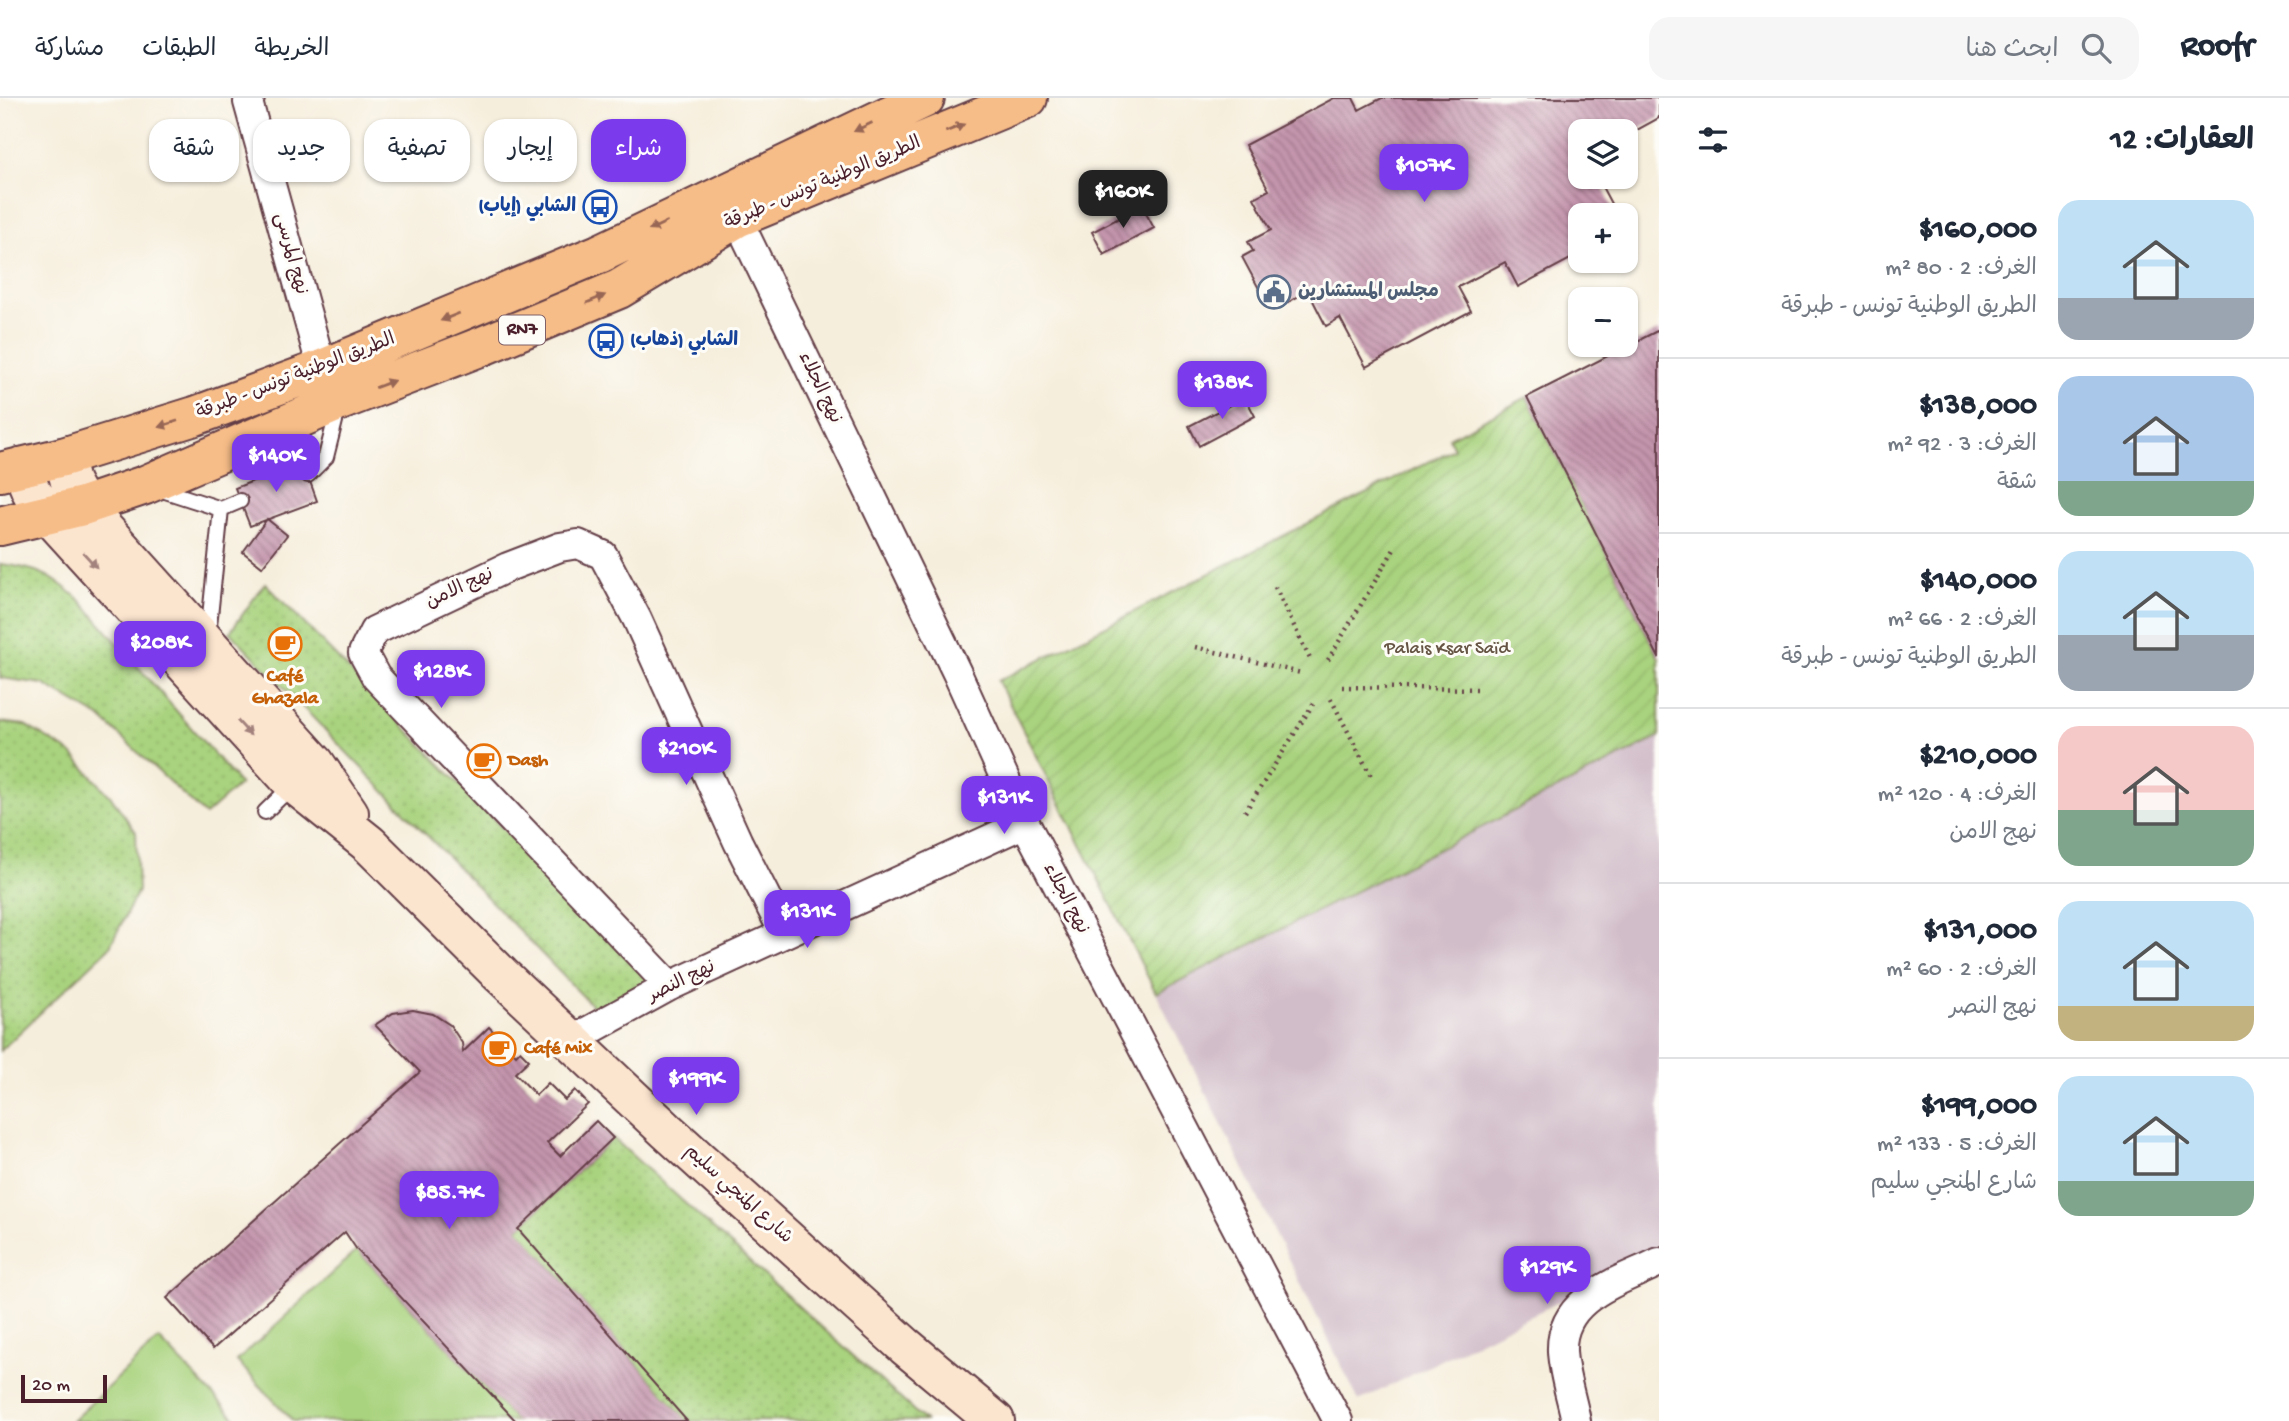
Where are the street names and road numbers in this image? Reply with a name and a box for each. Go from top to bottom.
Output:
street label: الطريق الوطنية تونس - طبرقة [721,132,925,236]
street label: نهج المرسى [268,210,312,298]
road number: RN7 [499,316,545,344]
street label: الطريق الوطنية تونس - طبرقة [193,328,399,426]
street label: نهج الجلاء [792,348,846,428]
street label: نهج الامن [422,563,498,615]
street label: نهج الجلاء [1037,860,1093,938]
street label: نهج النصر [643,956,720,1009]
street label: شارع المنجي سليم [678,1140,797,1251]

